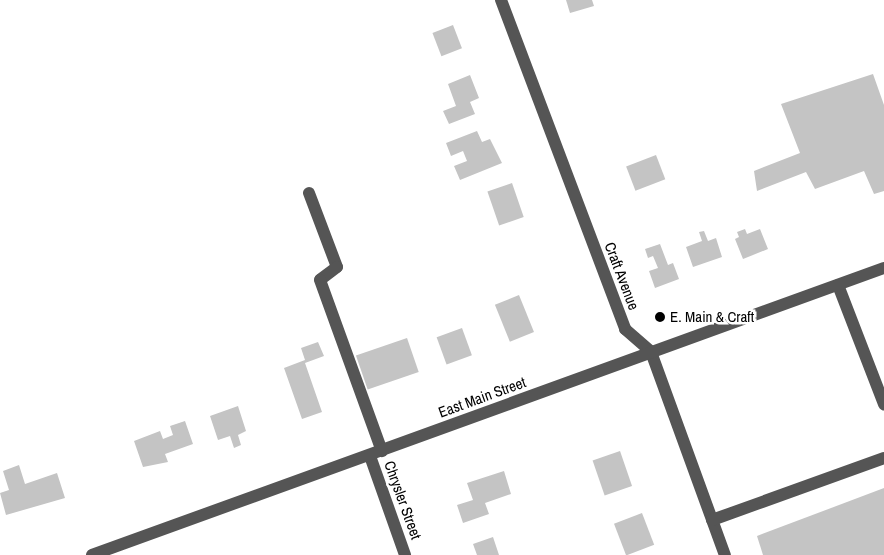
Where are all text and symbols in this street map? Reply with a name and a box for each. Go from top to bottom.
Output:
street label: Craft Avenue [601,239,643,313]
place label: E. Main & Craft [670,308,754,326]
marker: E. Main & Craft [654,311,666,323]
street label: East Main Street [436,373,528,421]
street label: Chrysler Street [381,458,425,542]

